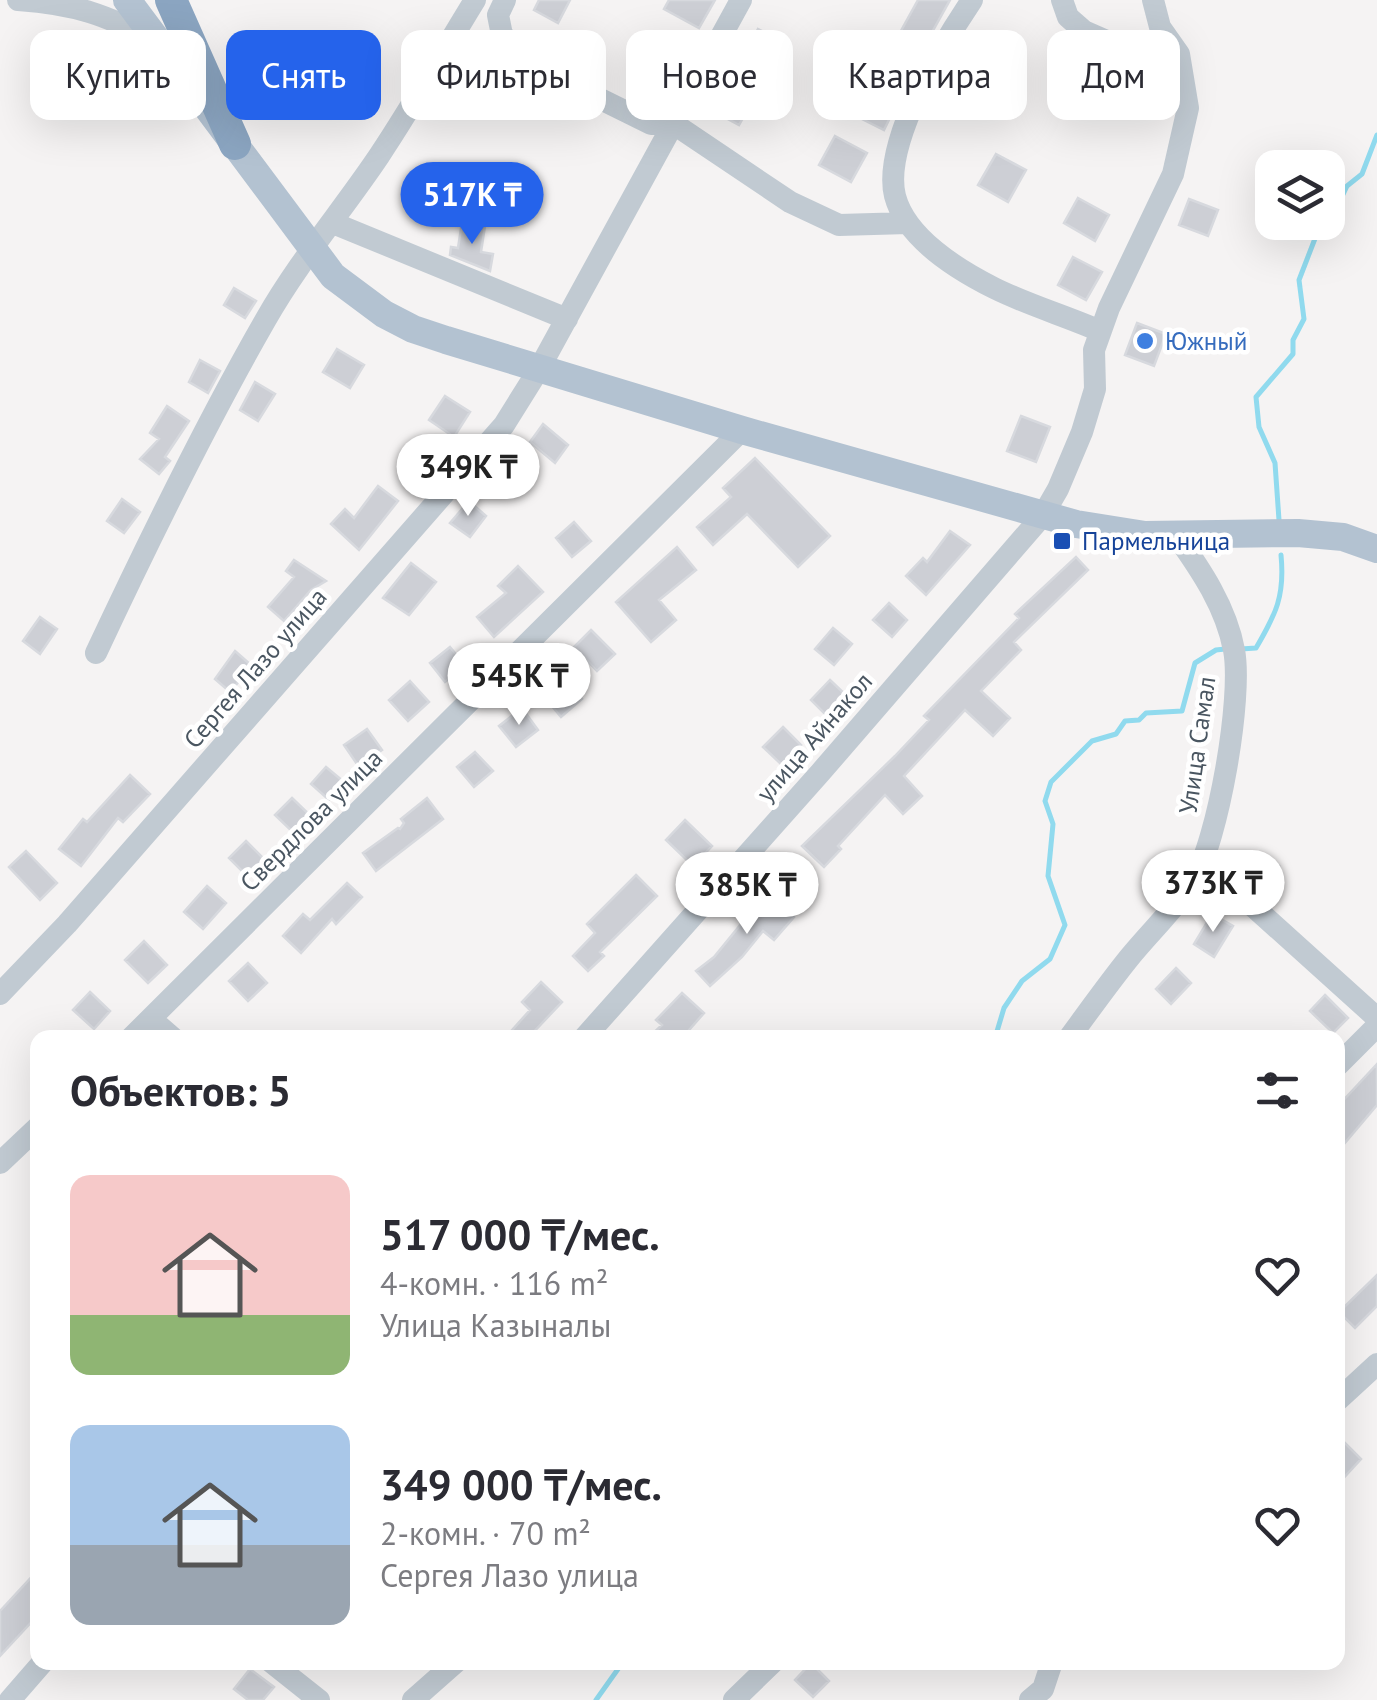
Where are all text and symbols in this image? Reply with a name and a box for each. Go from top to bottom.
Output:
chip: Купить [30,30,206,120]
chip: Снять [226,30,381,120]
chip: Фильтры [401,30,606,120]
chip: Новое [626,30,793,120]
chip: Квартира [813,30,1027,120]
chip: Дом [1047,30,1180,120]
map controls [1255,150,1345,240]
button: layers [1255,150,1345,240]
pin: 517K ₸ [391,162,553,247]
text: 517K ₸ [423,173,521,215]
place label: Южный [1165,325,1247,357]
marker: Южный [1134,330,1156,352]
pin: 349K ₸ [387,434,549,519]
text: 349K ₸ [419,445,517,487]
place label: Пармельница [1082,525,1230,557]
marker: Пармельница [1051,530,1073,552]
street label: Сергея Лазо улица [177,581,333,755]
pin: 545K ₸ [438,643,600,728]
text: 545K ₸ [470,654,568,696]
street label: улица Айнакол [749,666,879,808]
street label: Улица Самал [1172,674,1222,816]
street label: Свердлова улица [233,742,389,898]
pin: 373K ₸ [1132,850,1294,935]
pin: 385K ₸ [666,852,828,937]
text: 373K ₸ [1164,861,1262,903]
text: 385K ₸ [698,863,796,905]
text: Объектов: 5 [70,1063,291,1118]
icon: filters [1250,1063,1305,1118]
text: 517 000 ₸/мес. [380,1207,660,1262]
icon: home [150,1215,270,1335]
icon: heart [1250,1248,1305,1303]
text: 4-комн. · 116 m² [380,1262,608,1304]
text: Улица Казыналы [380,1304,611,1346]
text: 349 000 ₸/мес. [380,1457,662,1512]
icon: home [150,1465,270,1585]
icon: heart [1250,1498,1305,1553]
text: 2-комн. · 70 m² [380,1512,591,1554]
text: Сергея Лазо улица [380,1554,639,1596]

